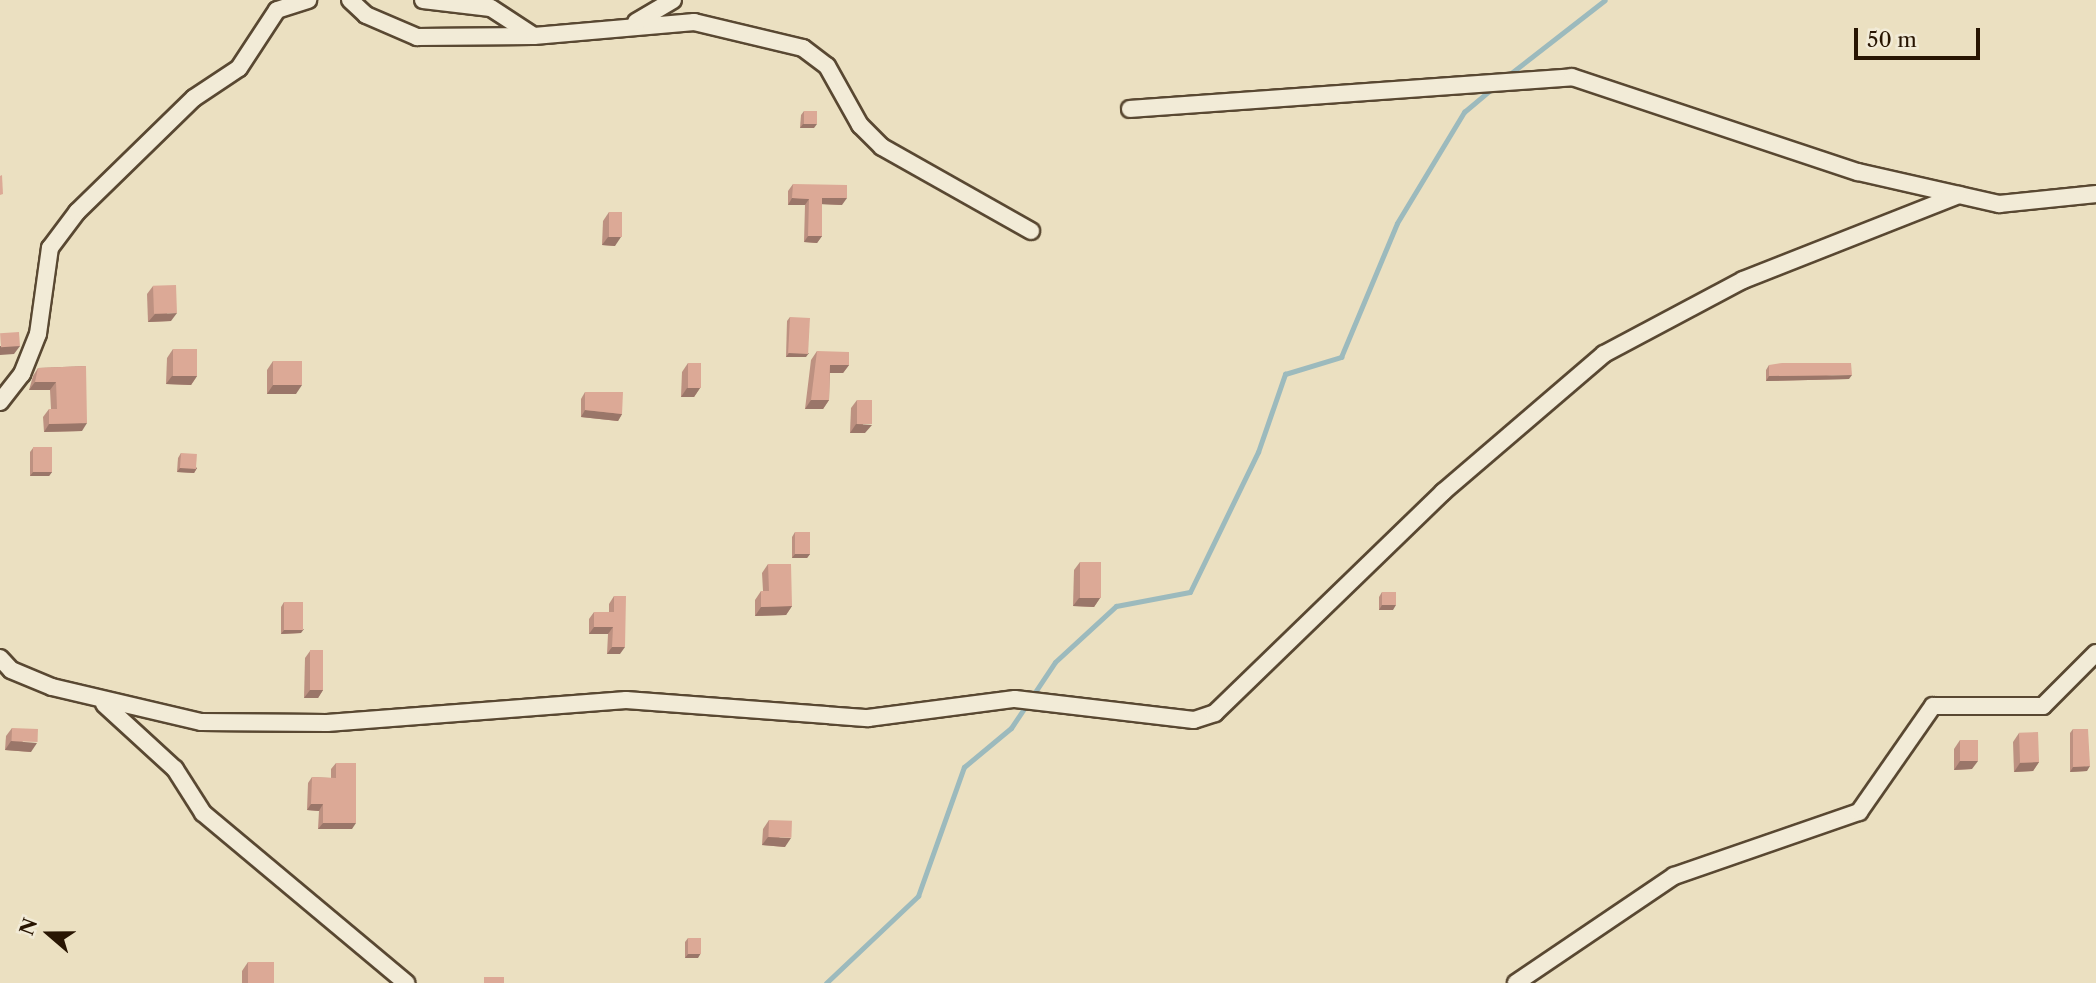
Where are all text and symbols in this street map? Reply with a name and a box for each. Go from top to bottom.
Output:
scale bar [1858,14,1984,58]
text: 50 m [1867,27,1917,52]
north arrow [14,899,84,969]
text: N [15,915,42,938]

